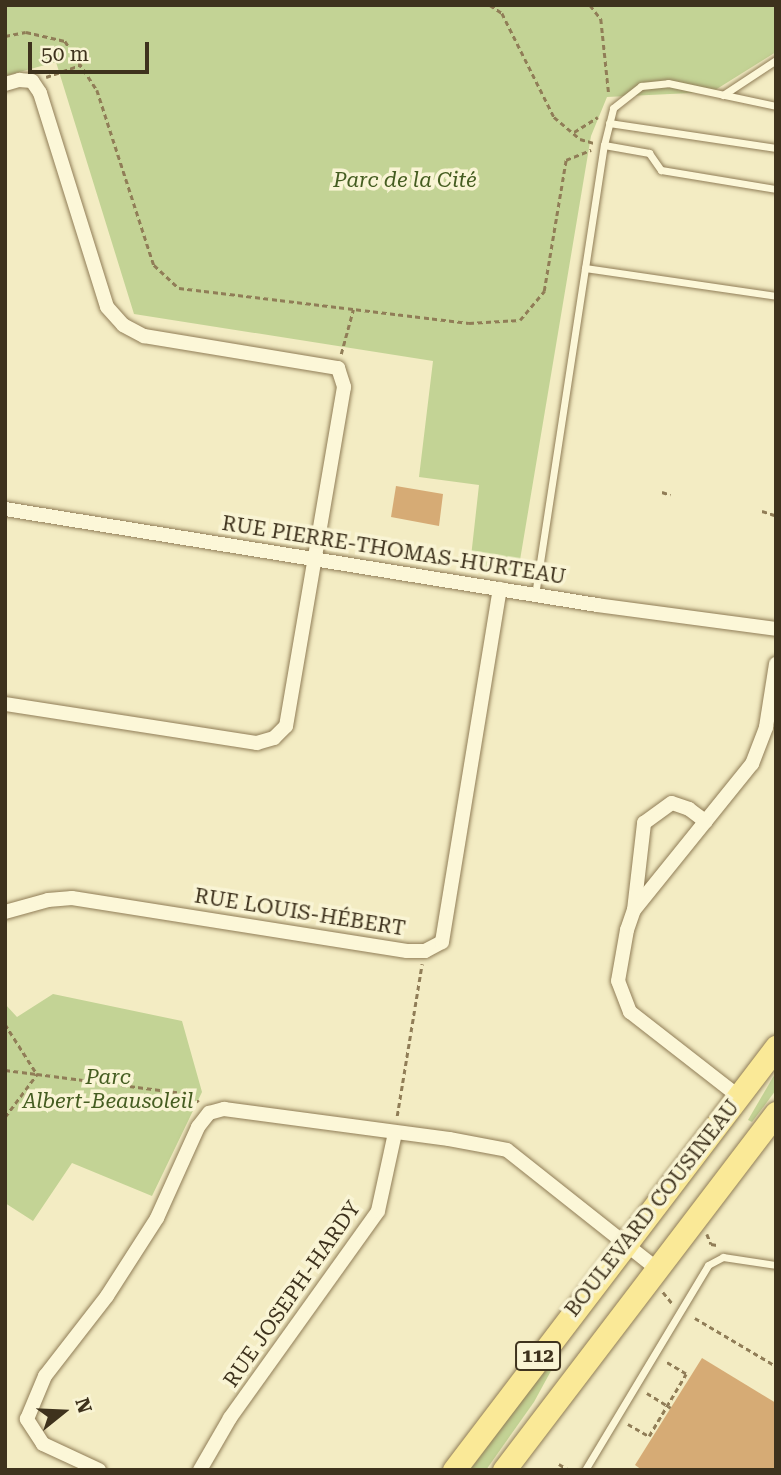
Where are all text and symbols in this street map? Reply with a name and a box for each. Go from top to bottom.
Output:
scale bar [32,28,152,72]
text: 50 m [41,42,89,66]
park label: Parc de la Cité [333,167,477,193]
street label: RUE PIERRE-THOMAS-HURTEAU [220,510,568,590]
street label: RUE LOUIS-HÉBERT [193,883,407,941]
park label: Parc Albert-Beausoleil [23,1064,193,1114]
street label: BOULEVARD COUSINEAU [559,1094,745,1322]
street label: RUE JOSEPH-HARDY [218,1196,366,1392]
road number: 112 [514,1340,562,1372]
north arrow [28,1377,98,1447]
text: N [70,1395,97,1416]

